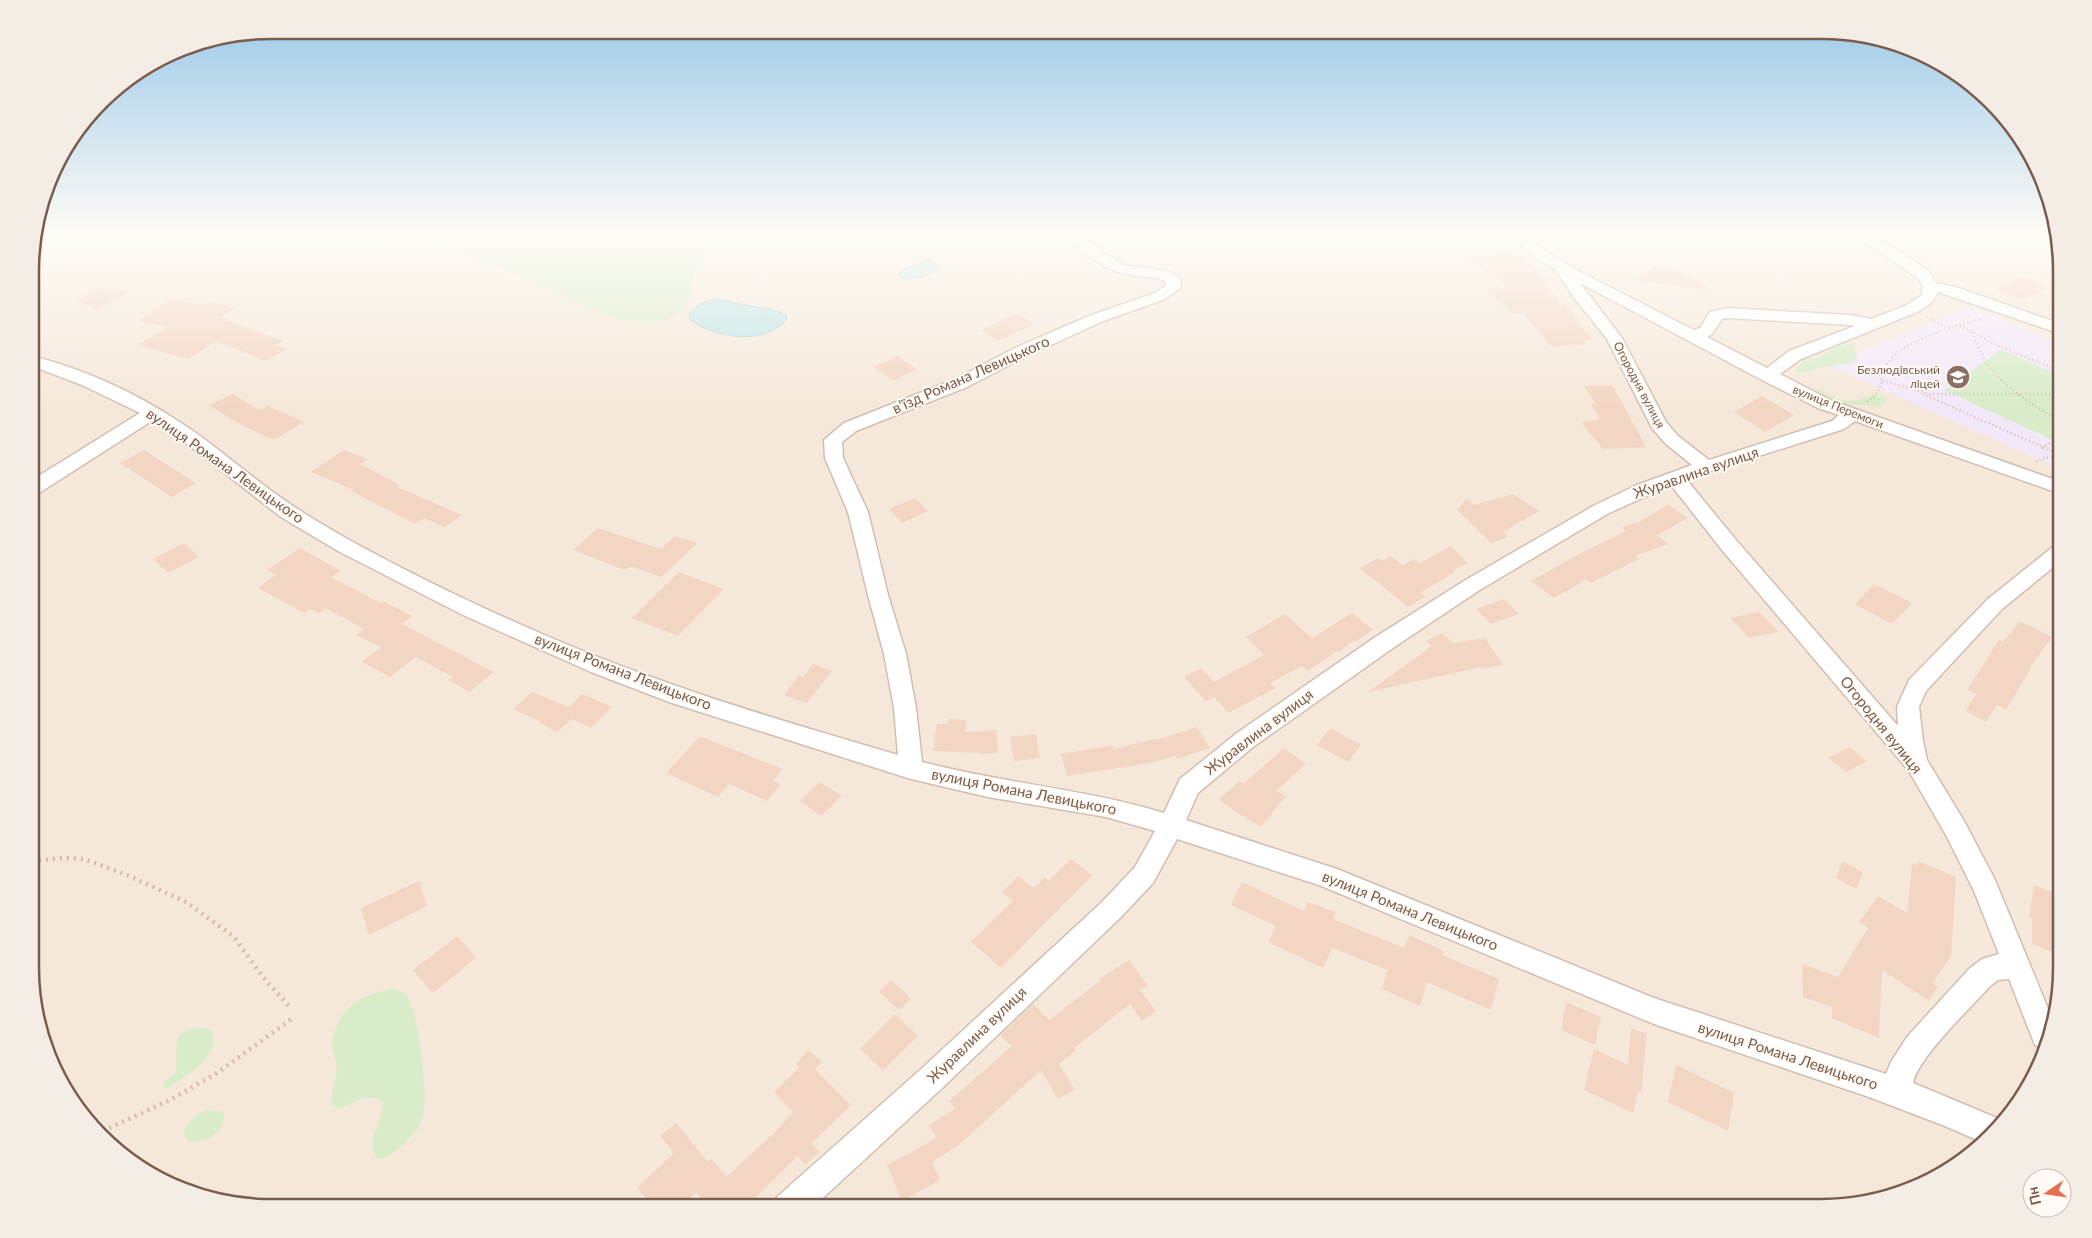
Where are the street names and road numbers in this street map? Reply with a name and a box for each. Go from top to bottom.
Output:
street label: в’їзд Романа Левицького [889,331,1052,417]
street label: Огородня вулиця [1610,339,1669,431]
street label: вулиця Перемоги [1791,381,1886,432]
street label: вулиця Романа Левицького [143,404,308,527]
street label: Журавлина вулиця [1631,442,1761,502]
street label: вулиця Романа Левицького [532,629,714,713]
street label: Огородня вулиця [1837,672,1927,777]
street label: Журавлина вулиця [1201,685,1316,778]
street label: вулиця Романа Левицького [930,764,1118,818]
street label: вулиця Романа Левицького [1320,866,1501,954]
street label: Журавлина вулиця [923,982,1030,1086]
street label: вулиця Романа Левицького [1696,1017,1881,1093]

